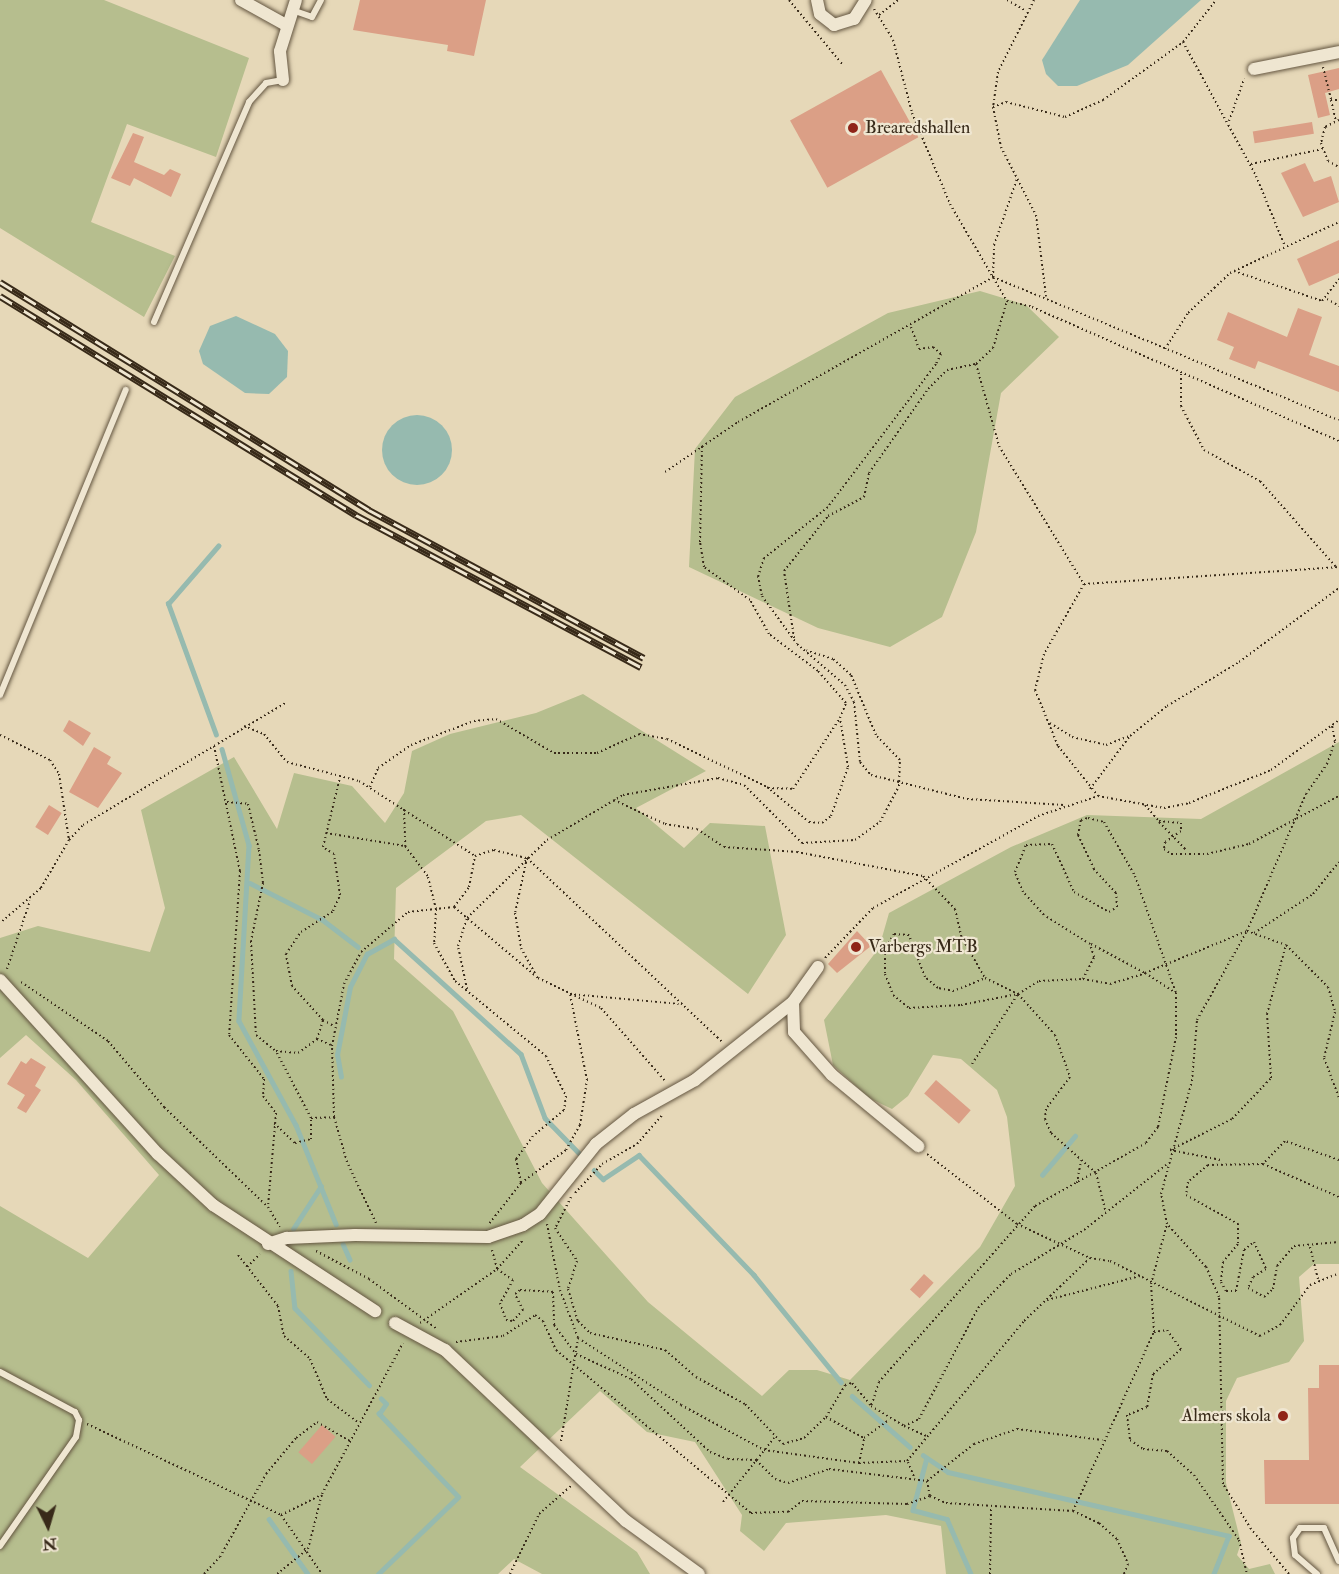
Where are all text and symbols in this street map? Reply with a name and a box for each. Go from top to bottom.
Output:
place label: Brearedshallen [865,117,970,139]
marker: Brearedshallen [846,121,860,135]
place label: Varbergs MTB [868,936,978,958]
marker: Varbergs MTB [849,940,863,954]
place label: Almers skola [1182,1405,1271,1427]
marker: Almers skola [1276,1409,1290,1423]
north arrow [18,1496,78,1556]
text: N [42,1533,58,1555]

